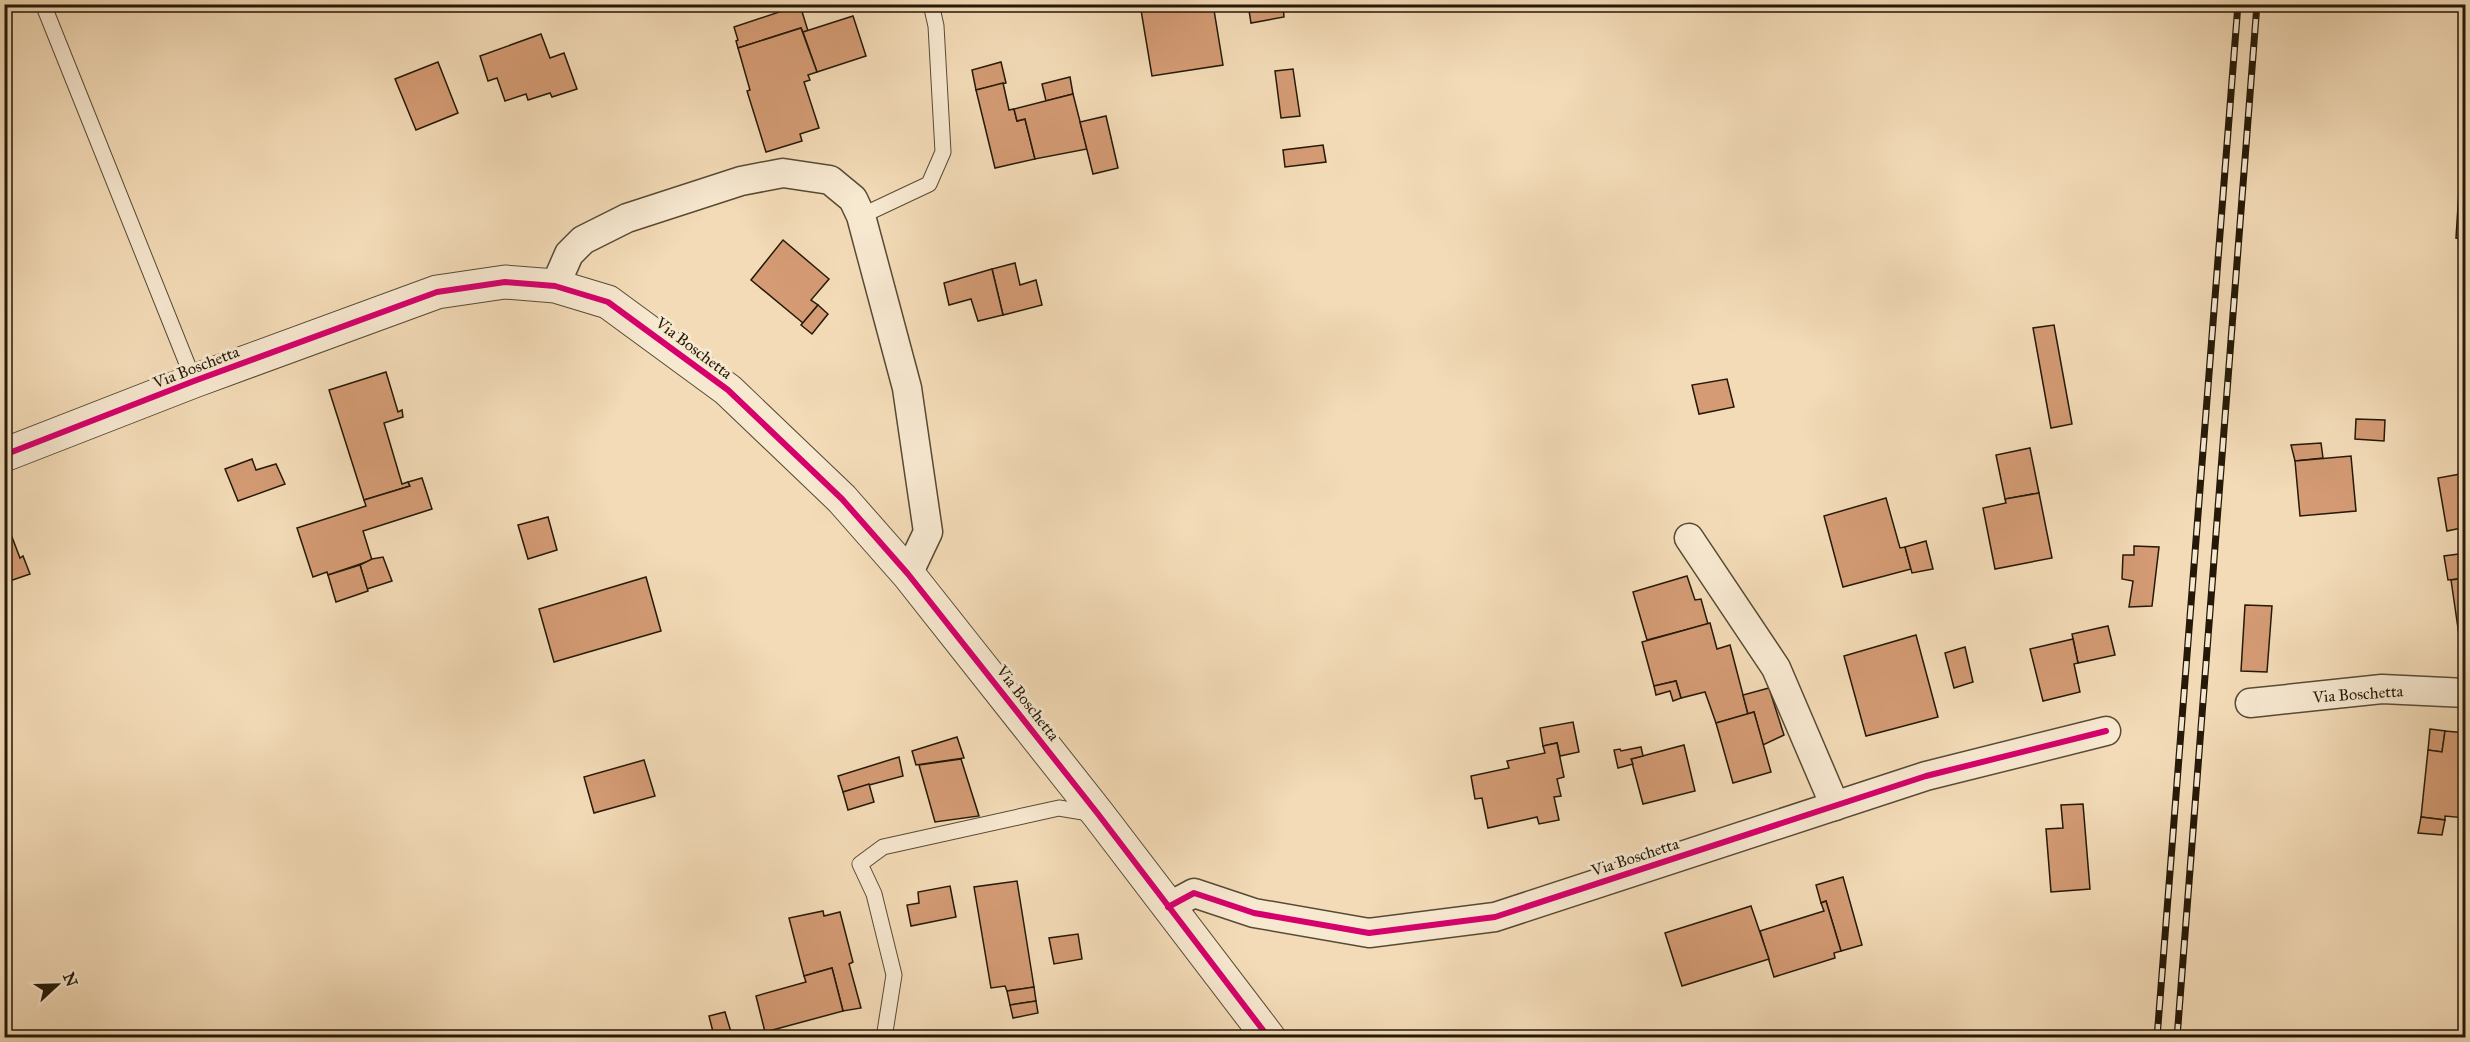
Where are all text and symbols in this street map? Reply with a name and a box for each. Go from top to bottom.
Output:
street label: Via Boschetta [651,313,736,383]
street label: Via Boschetta [149,342,242,392]
street label: Via Boschetta [992,661,1064,745]
street label: Via Boschetta [2311,681,2404,707]
street label: Via Boschetta [1588,834,1681,880]
north arrow [27,955,87,1015]
text: N [59,970,82,990]

